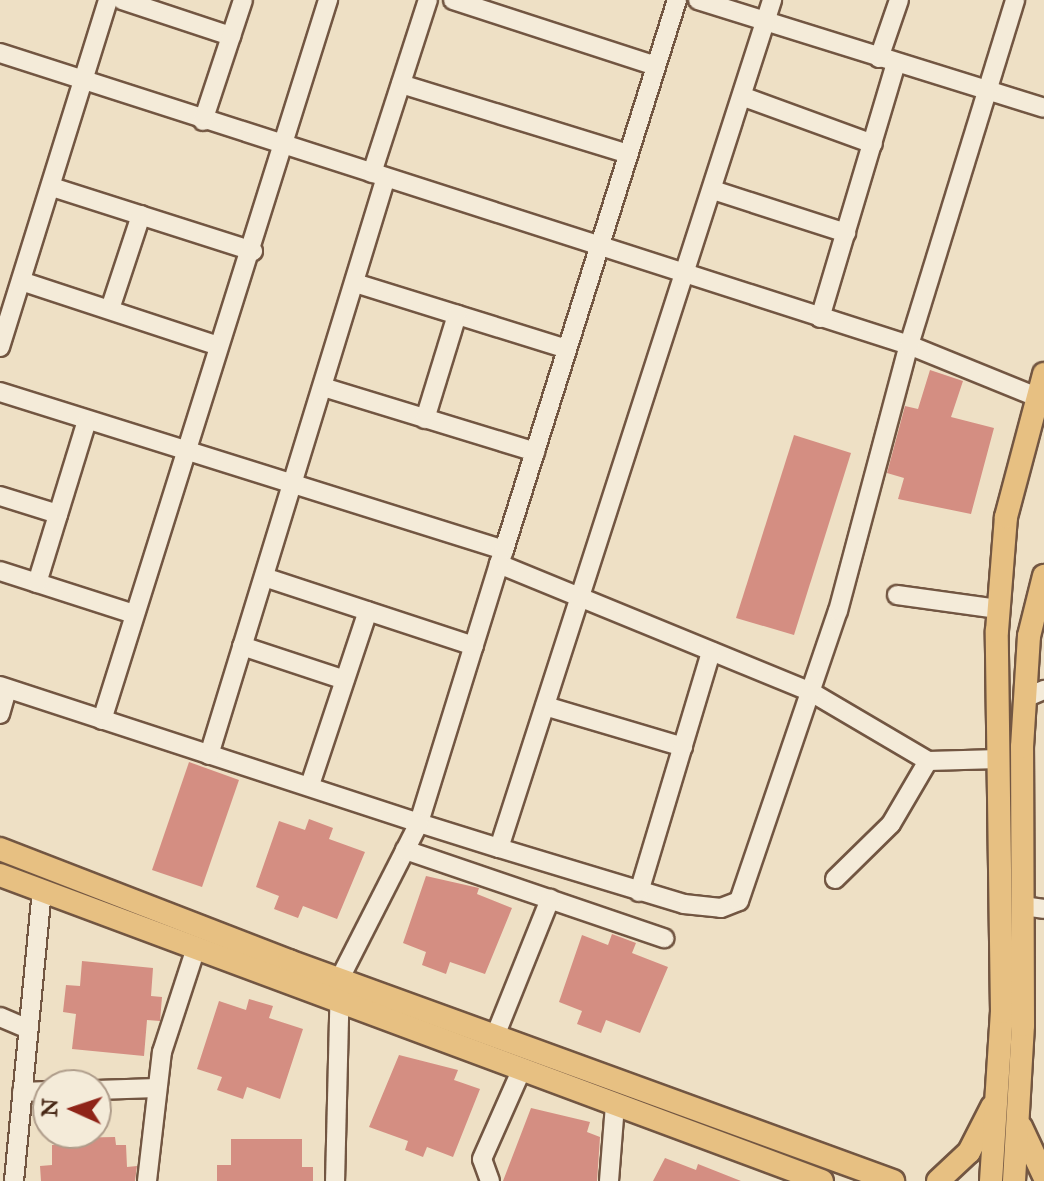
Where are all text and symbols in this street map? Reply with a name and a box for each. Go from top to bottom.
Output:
north arrow [32,1069,112,1149]
text: N [36,1098,64,1118]

